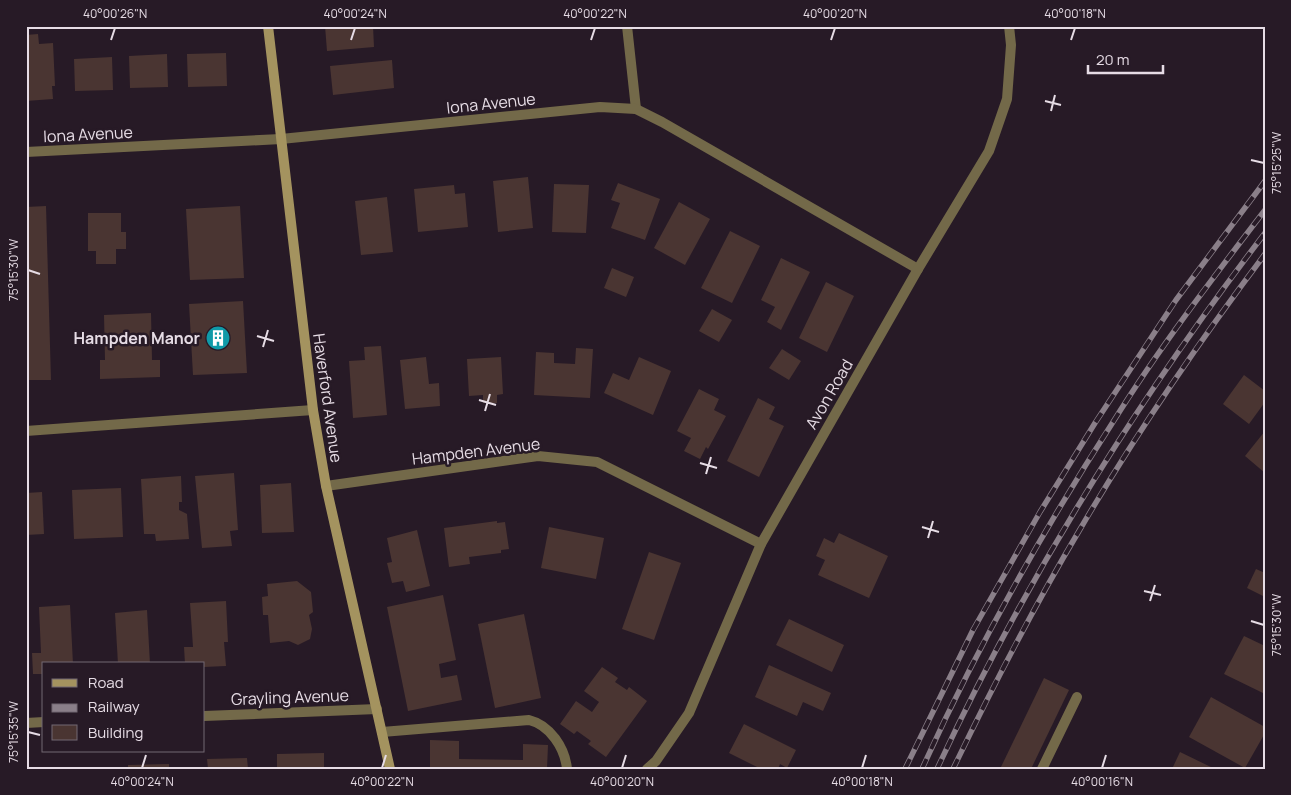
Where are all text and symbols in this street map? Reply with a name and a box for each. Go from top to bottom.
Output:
text: 40°00'26"N [83,5,147,22]
text: 40°00'24"N [323,5,387,22]
text: 40°00'22"N [563,5,627,22]
text: 40°00'20"N [803,5,867,22]
text: 40°00'18"N [1044,5,1106,22]
scale bar [1088,42,1164,74]
text: 20 m [1096,49,1129,70]
street label: Iona Avenue [445,87,537,119]
street label: Iona Avenue [43,121,133,147]
text: 75°15'25"W [1268,131,1285,194]
text: 75°15'30"W [5,238,22,301]
building icon: Hampden Manor [205,325,231,351]
place label: Hampden Manor [73,327,200,349]
street label: Haverford Avenue [308,332,348,464]
street label: Avon Road [800,355,858,433]
street label: Hampden Avenue [411,432,541,470]
text: 75°15'30"W [1268,593,1285,656]
legend [42,662,205,752]
text: Road [88,672,124,693]
street label: Grayling Avenue [231,684,349,710]
text: Railway [88,696,140,717]
text: 75°15'35"W [5,700,22,763]
text: Building [88,722,143,743]
text: 40°00'24"N [110,773,174,790]
text: 40°00'22"N [350,773,414,790]
text: 40°00'20"N [590,773,654,790]
text: 40°00'18"N [831,773,893,790]
text: 40°00'16"N [1071,773,1133,790]

